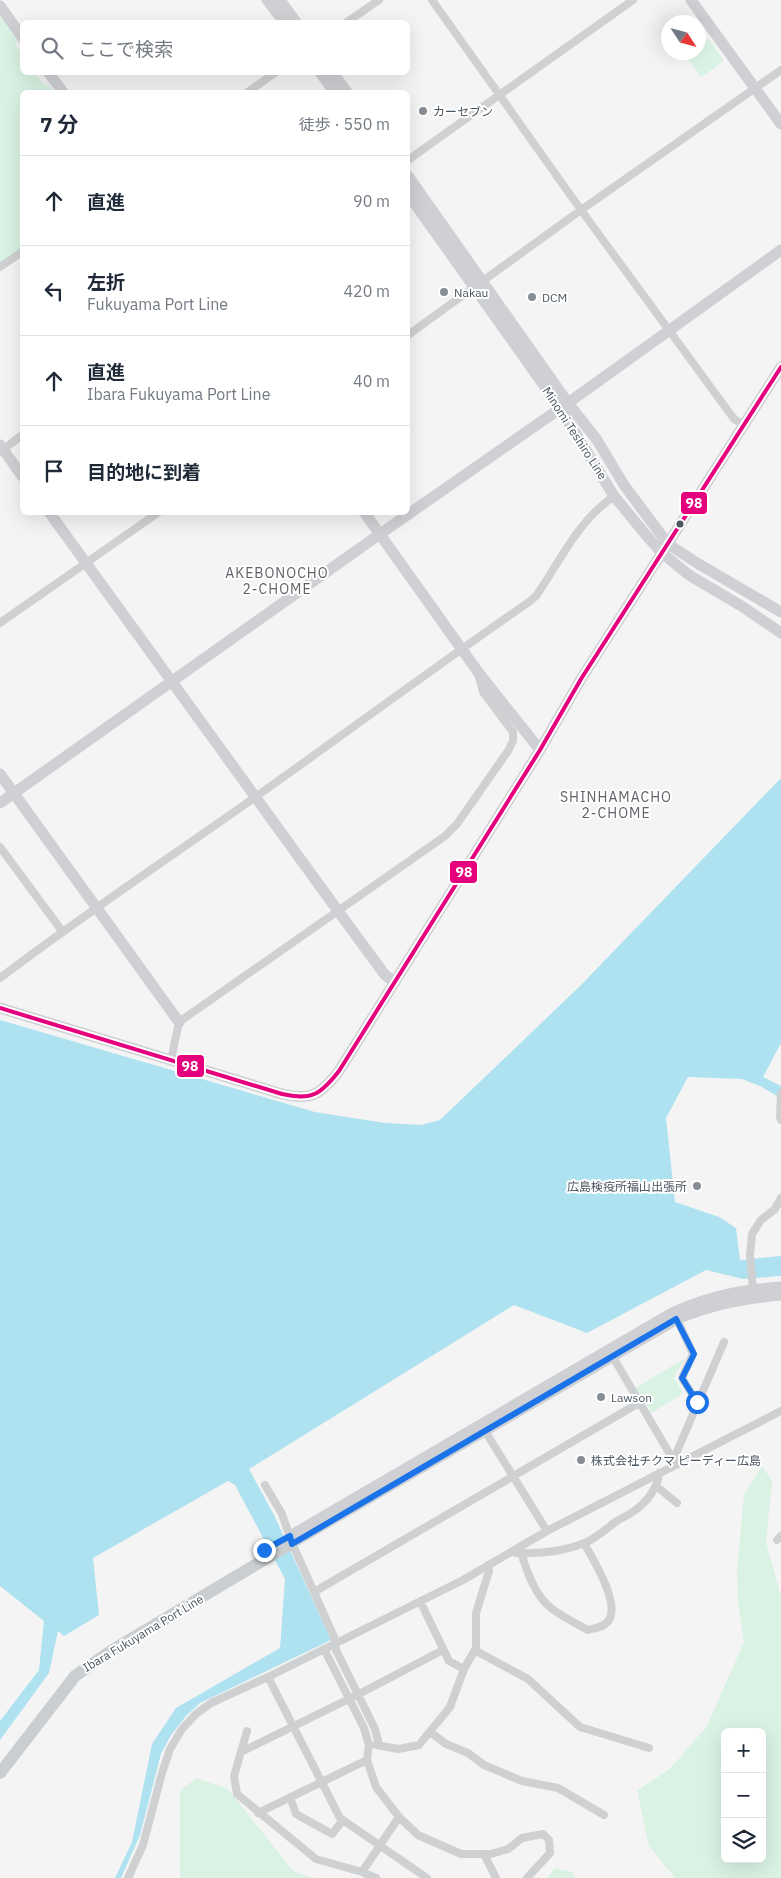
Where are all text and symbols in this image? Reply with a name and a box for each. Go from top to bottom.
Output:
north arrow [661,15,706,60]
search box [20,20,410,75]
icon: search [38,34,66,62]
text: ここで検索 [78,37,173,61]
place label: カーセブン [433,104,493,119]
marker: カーセブン [417,105,429,117]
text: 7 分 [40,110,79,138]
text: 徒歩 · 550 m [299,114,390,134]
icon: ahead [40,187,68,215]
text: 直進 [87,190,125,214]
text: 90 m [353,191,390,211]
text: 左折 [87,270,125,294]
icon: left [40,277,68,305]
text: 420 m [343,281,390,301]
place label: Nakau [454,285,488,300]
marker: Nakau [438,286,450,298]
place label: DCM [542,290,567,305]
marker: DCM [526,291,538,303]
text: Fukuyama Port Line [87,294,228,314]
text: 直進 [87,360,125,384]
icon: ahead [40,367,68,395]
text: 40 m [353,371,390,391]
text: Ibara Fukuyama Port Line [87,384,271,404]
street label: Minomi Teshiro Line [540,384,611,482]
icon: arrive [40,457,68,485]
text: 目的地に到着 [87,460,201,484]
line badge: 98 [680,491,708,515]
text: 98 [686,494,702,512]
unlabelled marker [675,519,685,529]
district label: AKEBONOCHO 2-CHOME [225,564,329,598]
district label: SHINHAMACHO 2-CHOME [560,788,672,822]
line badge: 98 [449,860,478,884]
text: 98 [456,863,472,881]
line badge: 98 [176,1054,205,1078]
text: 98 [182,1057,198,1075]
place label: 広島検疫所福山出張所 [567,1179,687,1194]
marker: 広島検疫所福山出張所 [691,1180,703,1192]
place label: Lawson [611,1390,652,1405]
marker: Lawson [595,1391,607,1403]
route start [686,1391,709,1414]
place label: 株式会社チクマ ピーディー広島 [591,1453,761,1468]
marker: 株式会社チクマ ピーディー広島 [575,1454,587,1466]
route end [253,1539,276,1562]
street label: Ibara Fukuyama Port Line [80,1591,206,1675]
map controls [721,1728,766,1863]
button: + [721,1728,766,1773]
button: − [721,1773,766,1818]
button: layers [721,1818,766,1863]

